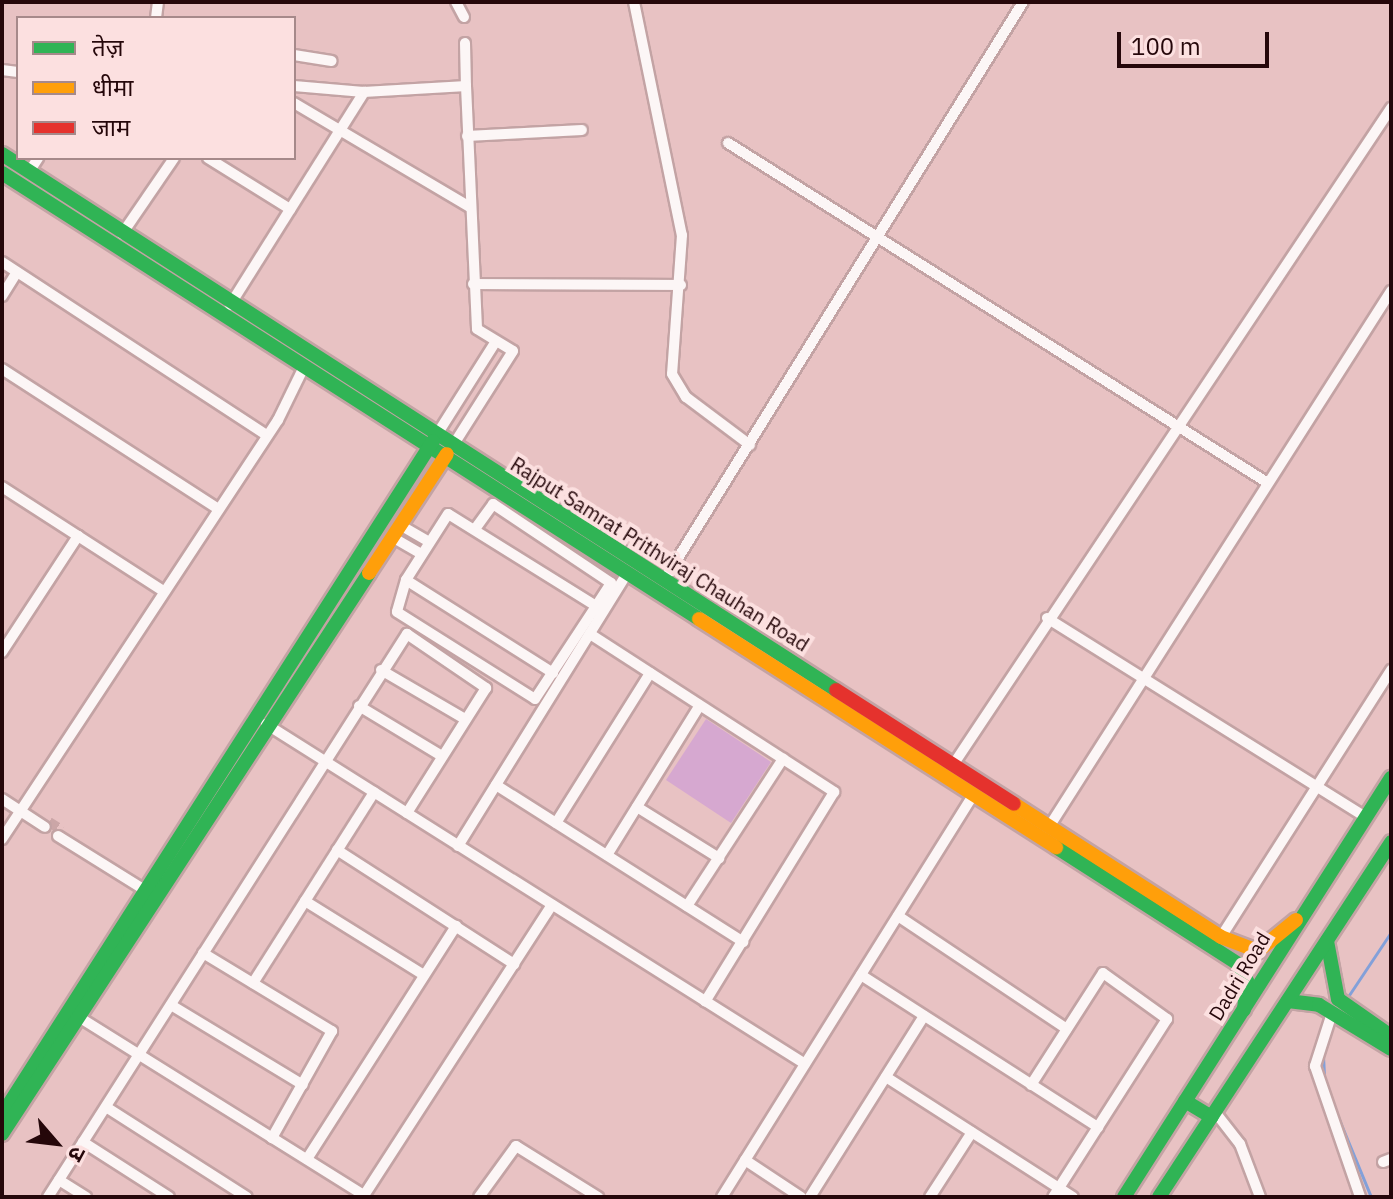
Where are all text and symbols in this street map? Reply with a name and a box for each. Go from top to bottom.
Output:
legend [16,16,296,160]
scale bar [1121,16,1273,66]
text: 100 m [1131,30,1201,62]
text: तेज़ [92,31,124,63]
text: धीमा [92,71,134,103]
text: जाम [92,111,130,143]
street label: Rajput Samrat Prithviraj Chauhan Road [506,452,814,656]
street label: Dadri Road [1203,928,1275,1024]
north arrow [16,1103,96,1183]
text: उ [62,1142,93,1167]

